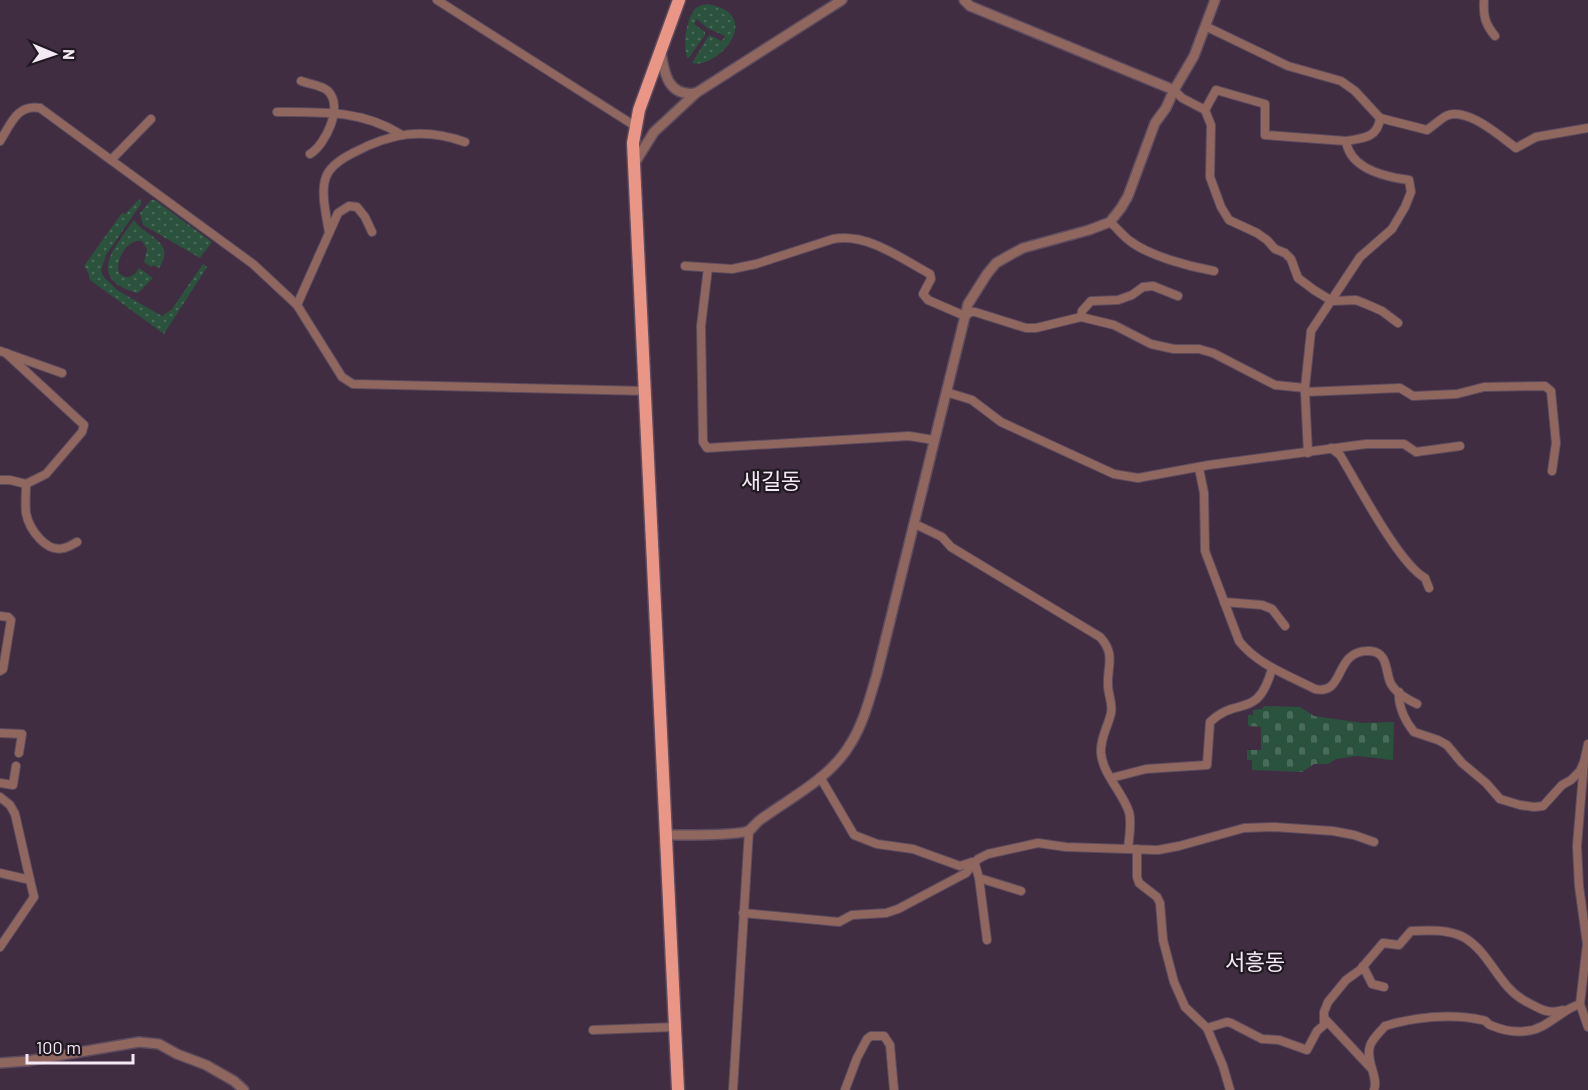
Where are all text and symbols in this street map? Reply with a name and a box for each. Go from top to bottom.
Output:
north arrow [24,24,84,84]
text: N [60,49,79,60]
district label: 새길동 [741,467,801,493]
district label: 서흥동 [1225,948,1285,974]
scale bar [27,1027,134,1065]
text: 100 m [36,1036,81,1058]

